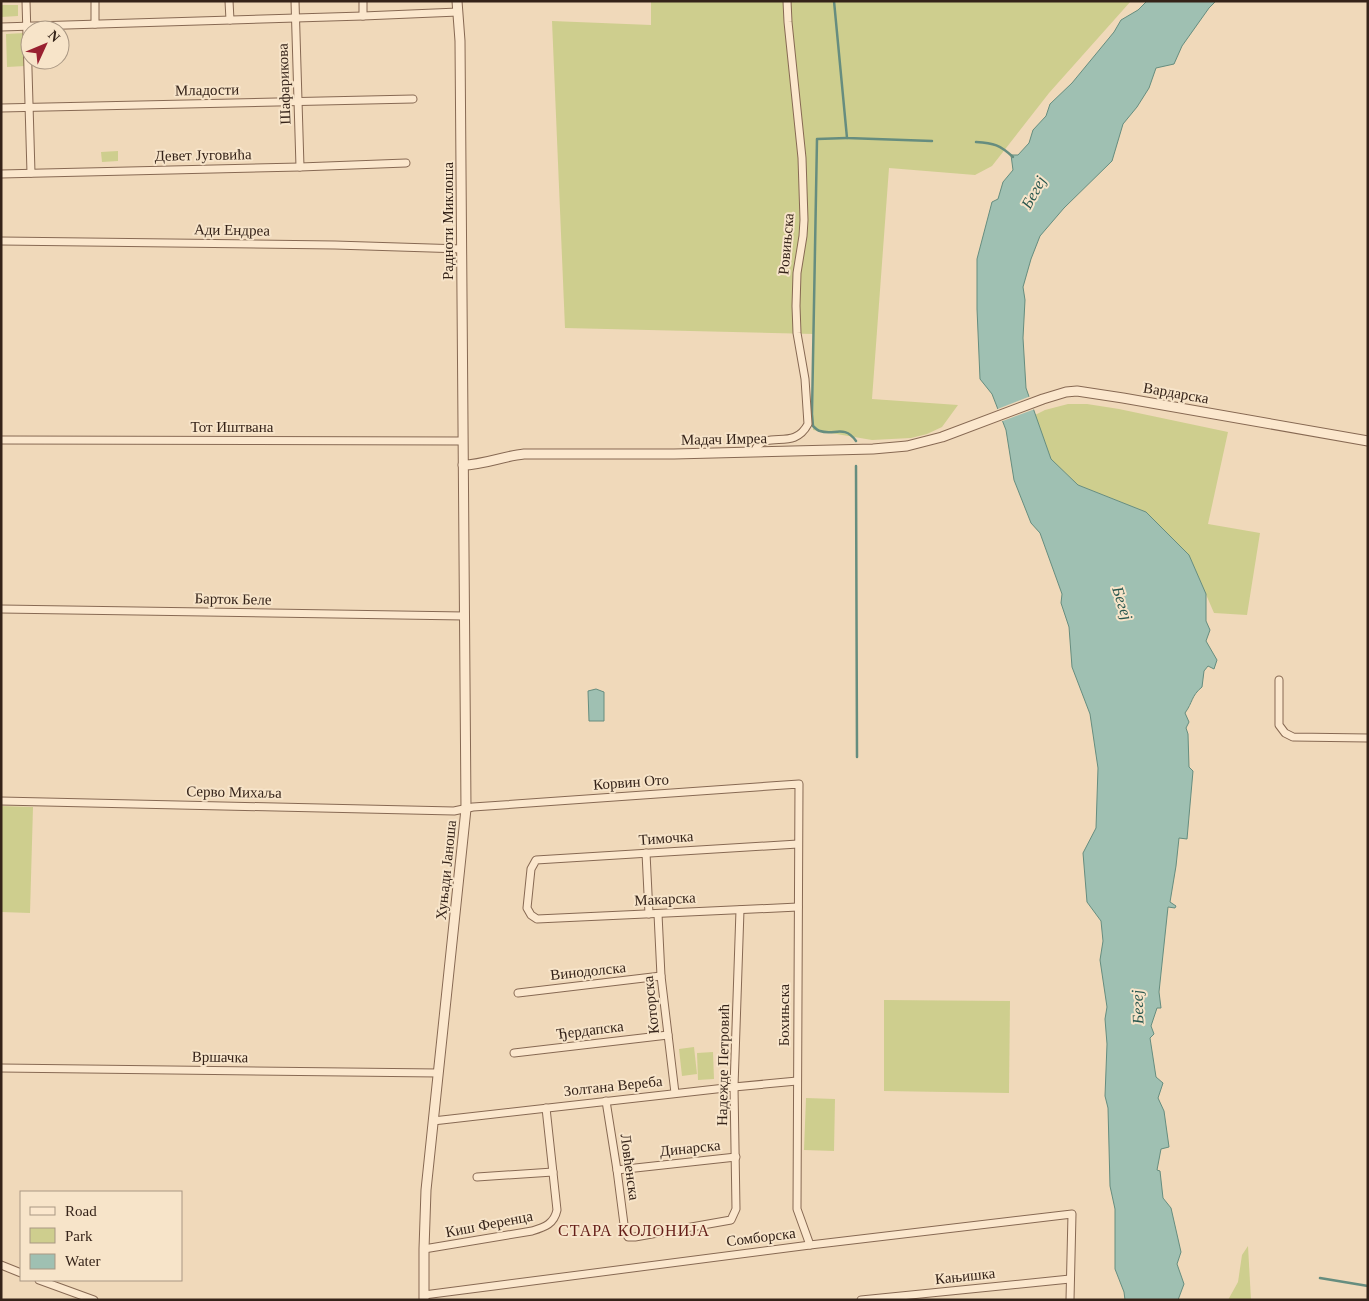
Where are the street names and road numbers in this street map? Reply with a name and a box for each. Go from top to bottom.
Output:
street label: Шафарикова [275,43,293,125]
street label: Младости [175,81,239,99]
street label: Девет Југовића [154,146,252,164]
street label: Радноти Миклоша [440,162,456,280]
street label: Ровињска [775,212,797,275]
street label: Ади Ендреа [194,221,271,239]
street label: Вардарска [1142,379,1210,407]
street label: Тот Иштвана [191,419,274,435]
street label: Мадач Имреа [681,430,768,448]
street label: Барток Беле [194,590,272,608]
street label: Корвин Ото [593,771,669,793]
street label: Серво Михаља [186,783,282,801]
street label: Хуњади Јаноша [433,819,459,921]
street label: Тимочка [638,828,694,848]
street label: Макарска [634,889,697,909]
street label: Винодолска [549,959,627,983]
street label: Которска [640,975,662,1035]
street label: Бохињска [776,983,792,1046]
street label: Надежде Петровић [714,1003,732,1126]
street label: Ђердапска [555,1018,625,1042]
street label: Вршачка [192,1049,249,1065]
street label: Золтана Вереба [563,1073,664,1099]
street label: Ловћенска [617,1133,643,1202]
street label: Динарска [659,1137,721,1159]
street label: Киш Ференца [444,1208,534,1240]
street label: Сомборска [725,1225,797,1249]
street label: Кањишка [934,1265,996,1287]

